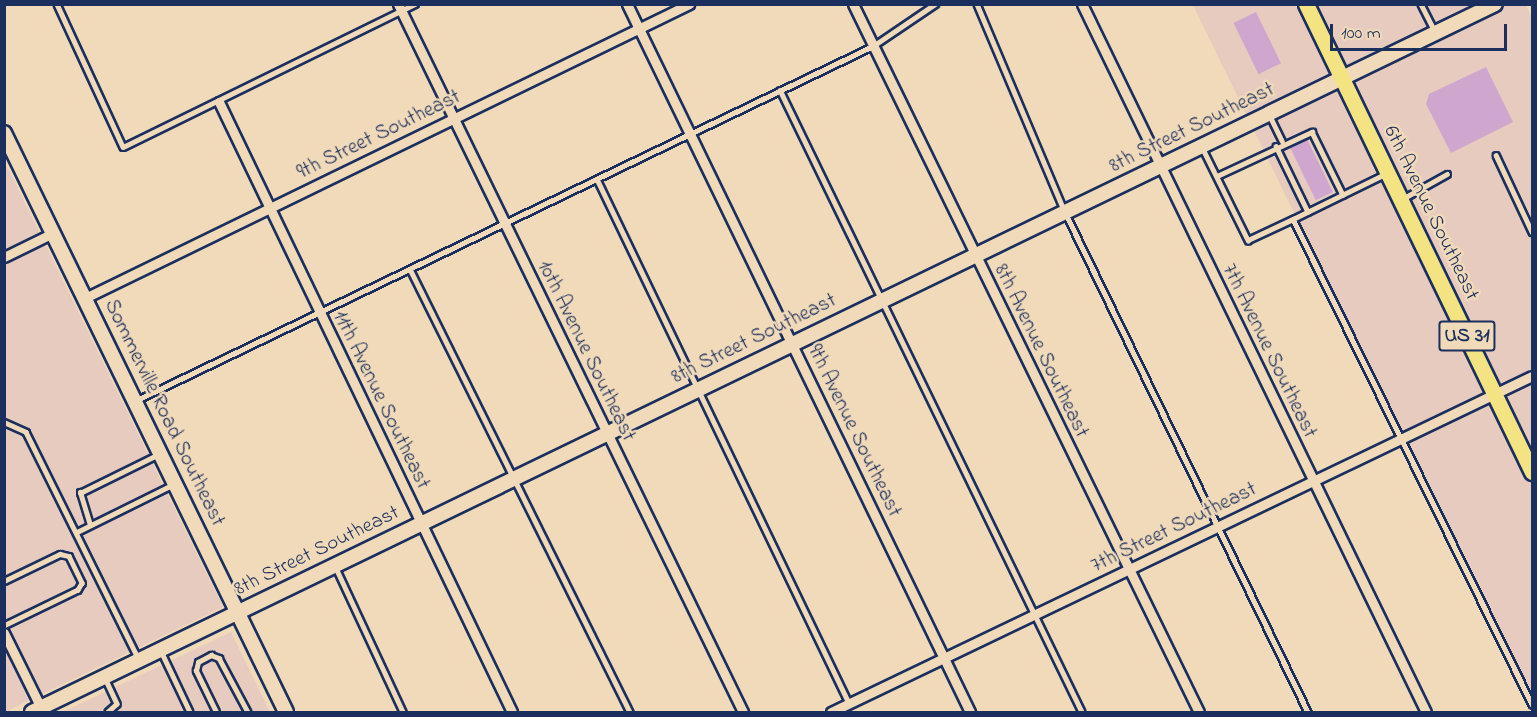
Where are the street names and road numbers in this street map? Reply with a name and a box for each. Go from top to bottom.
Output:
street label: 8th Street Southeast [1105,77,1279,179]
street label: 9th Street Southeast [293,85,465,185]
street label: 6th Avenue Southeast [1378,121,1484,305]
street label: 10th Avenue Southeast [531,257,641,445]
street label: 8th Avenue Southeast [988,260,1094,442]
street label: 7th Avenue Southeast [1216,260,1322,442]
street label: 8th Street Southeast [667,288,841,390]
street label: Sommerville Road Southeast [98,295,230,531]
street label: 11th Avenue Southeast [327,307,435,493]
road number: US 31 [1437,319,1497,353]
street label: 9th Avenue Southeast [801,341,907,521]
street label: 7th Street Southeast [1087,477,1261,579]
street label: 8th Street Southeast [230,500,404,602]

